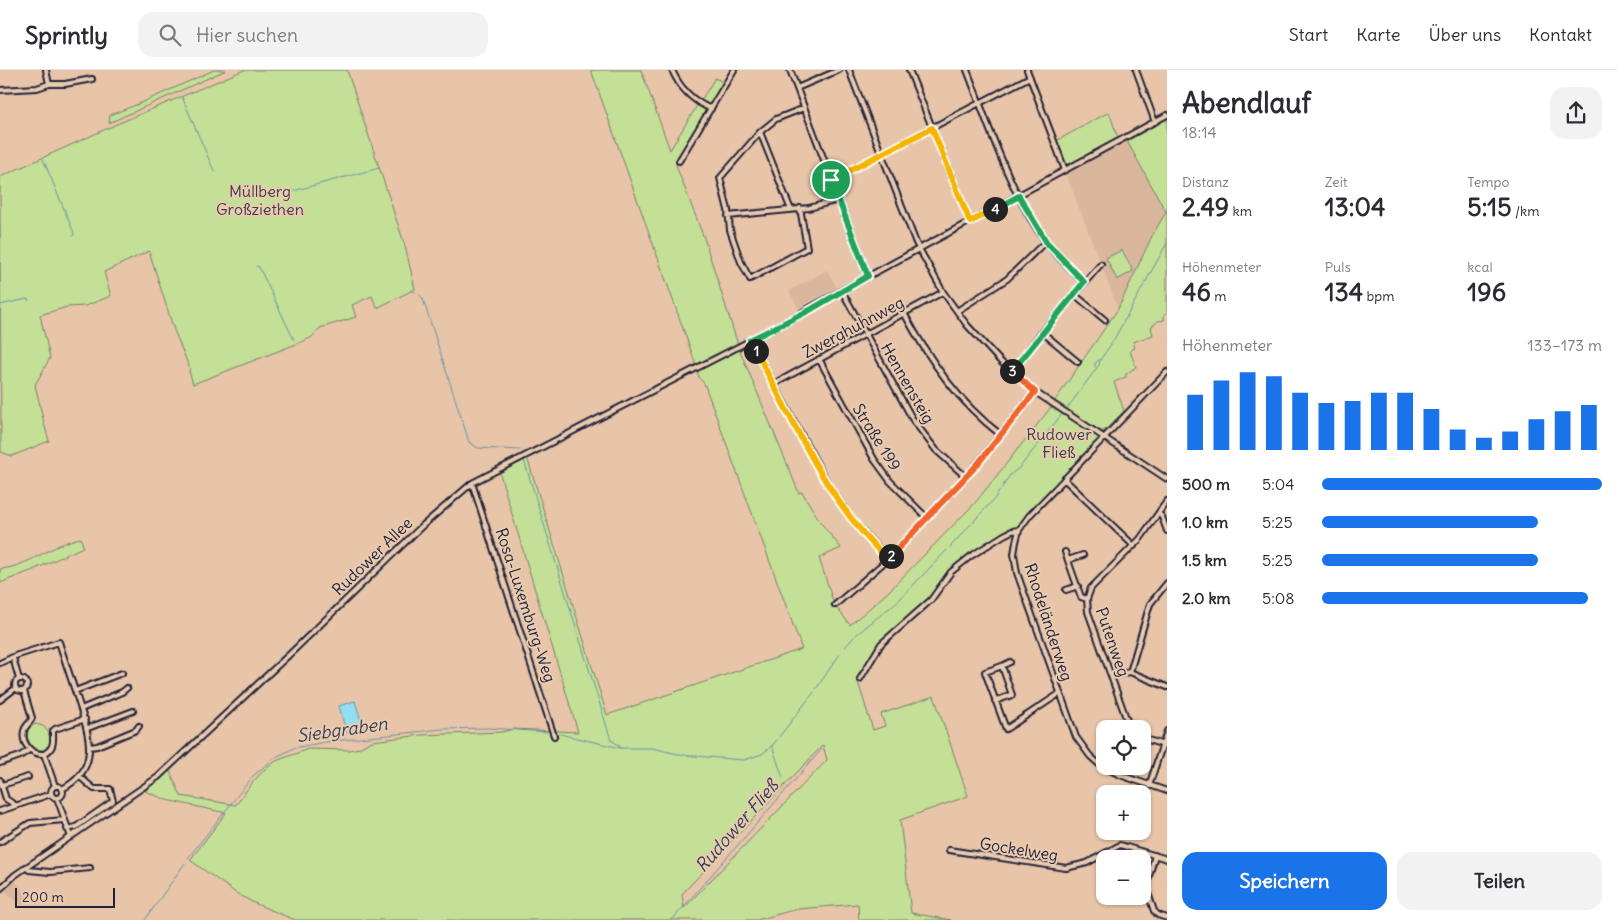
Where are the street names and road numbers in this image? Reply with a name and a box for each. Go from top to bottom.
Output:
street label: Zwerghuhnweg [799,292,907,362]
street label: Hennensteig [877,339,939,427]
street label: Straße 199 [849,400,905,474]
street label: Rudower Allee [328,513,416,599]
street label: Rosa-Luxemburg-Weg [492,525,560,685]
street label: Rhodeländerweg [1020,560,1078,684]
street label: Putenweg [1092,605,1134,679]
street label: Gockelweg [978,833,1060,865]

